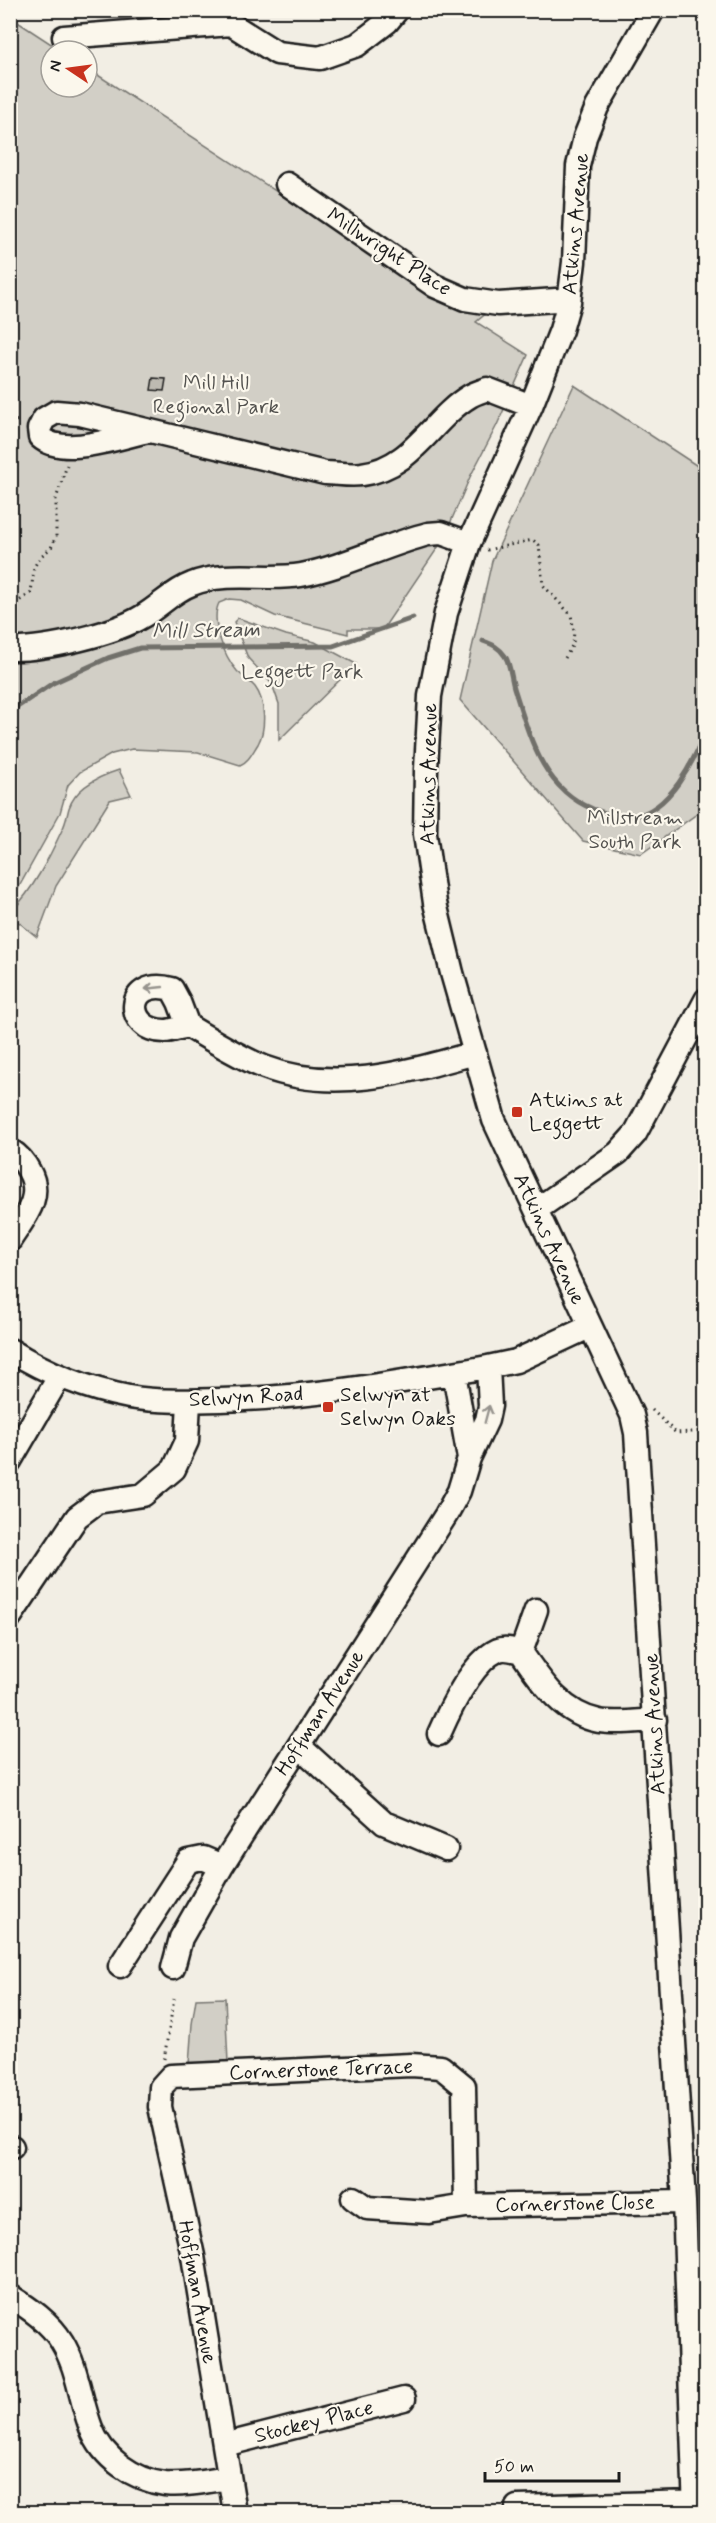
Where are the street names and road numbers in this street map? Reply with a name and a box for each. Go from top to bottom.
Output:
street label: Atkins Avenue [556,152,596,296]
street label: Millwright Place [321,201,457,304]
street label: Atkins Avenue [414,703,444,845]
street label: Atkins Avenue [506,1169,592,1309]
street label: Selwyn Road [188,1380,304,1414]
street label: Hoffman Avenue [269,1645,371,1781]
street label: Atkins Avenue [637,1652,673,1796]
street label: Cornerstone Terrace [228,2053,414,2087]
street label: Cornerstone Close [495,2189,655,2219]
street label: Hoffman Avenue [171,2218,223,2366]
street label: Stockey Place [252,2394,376,2450]

